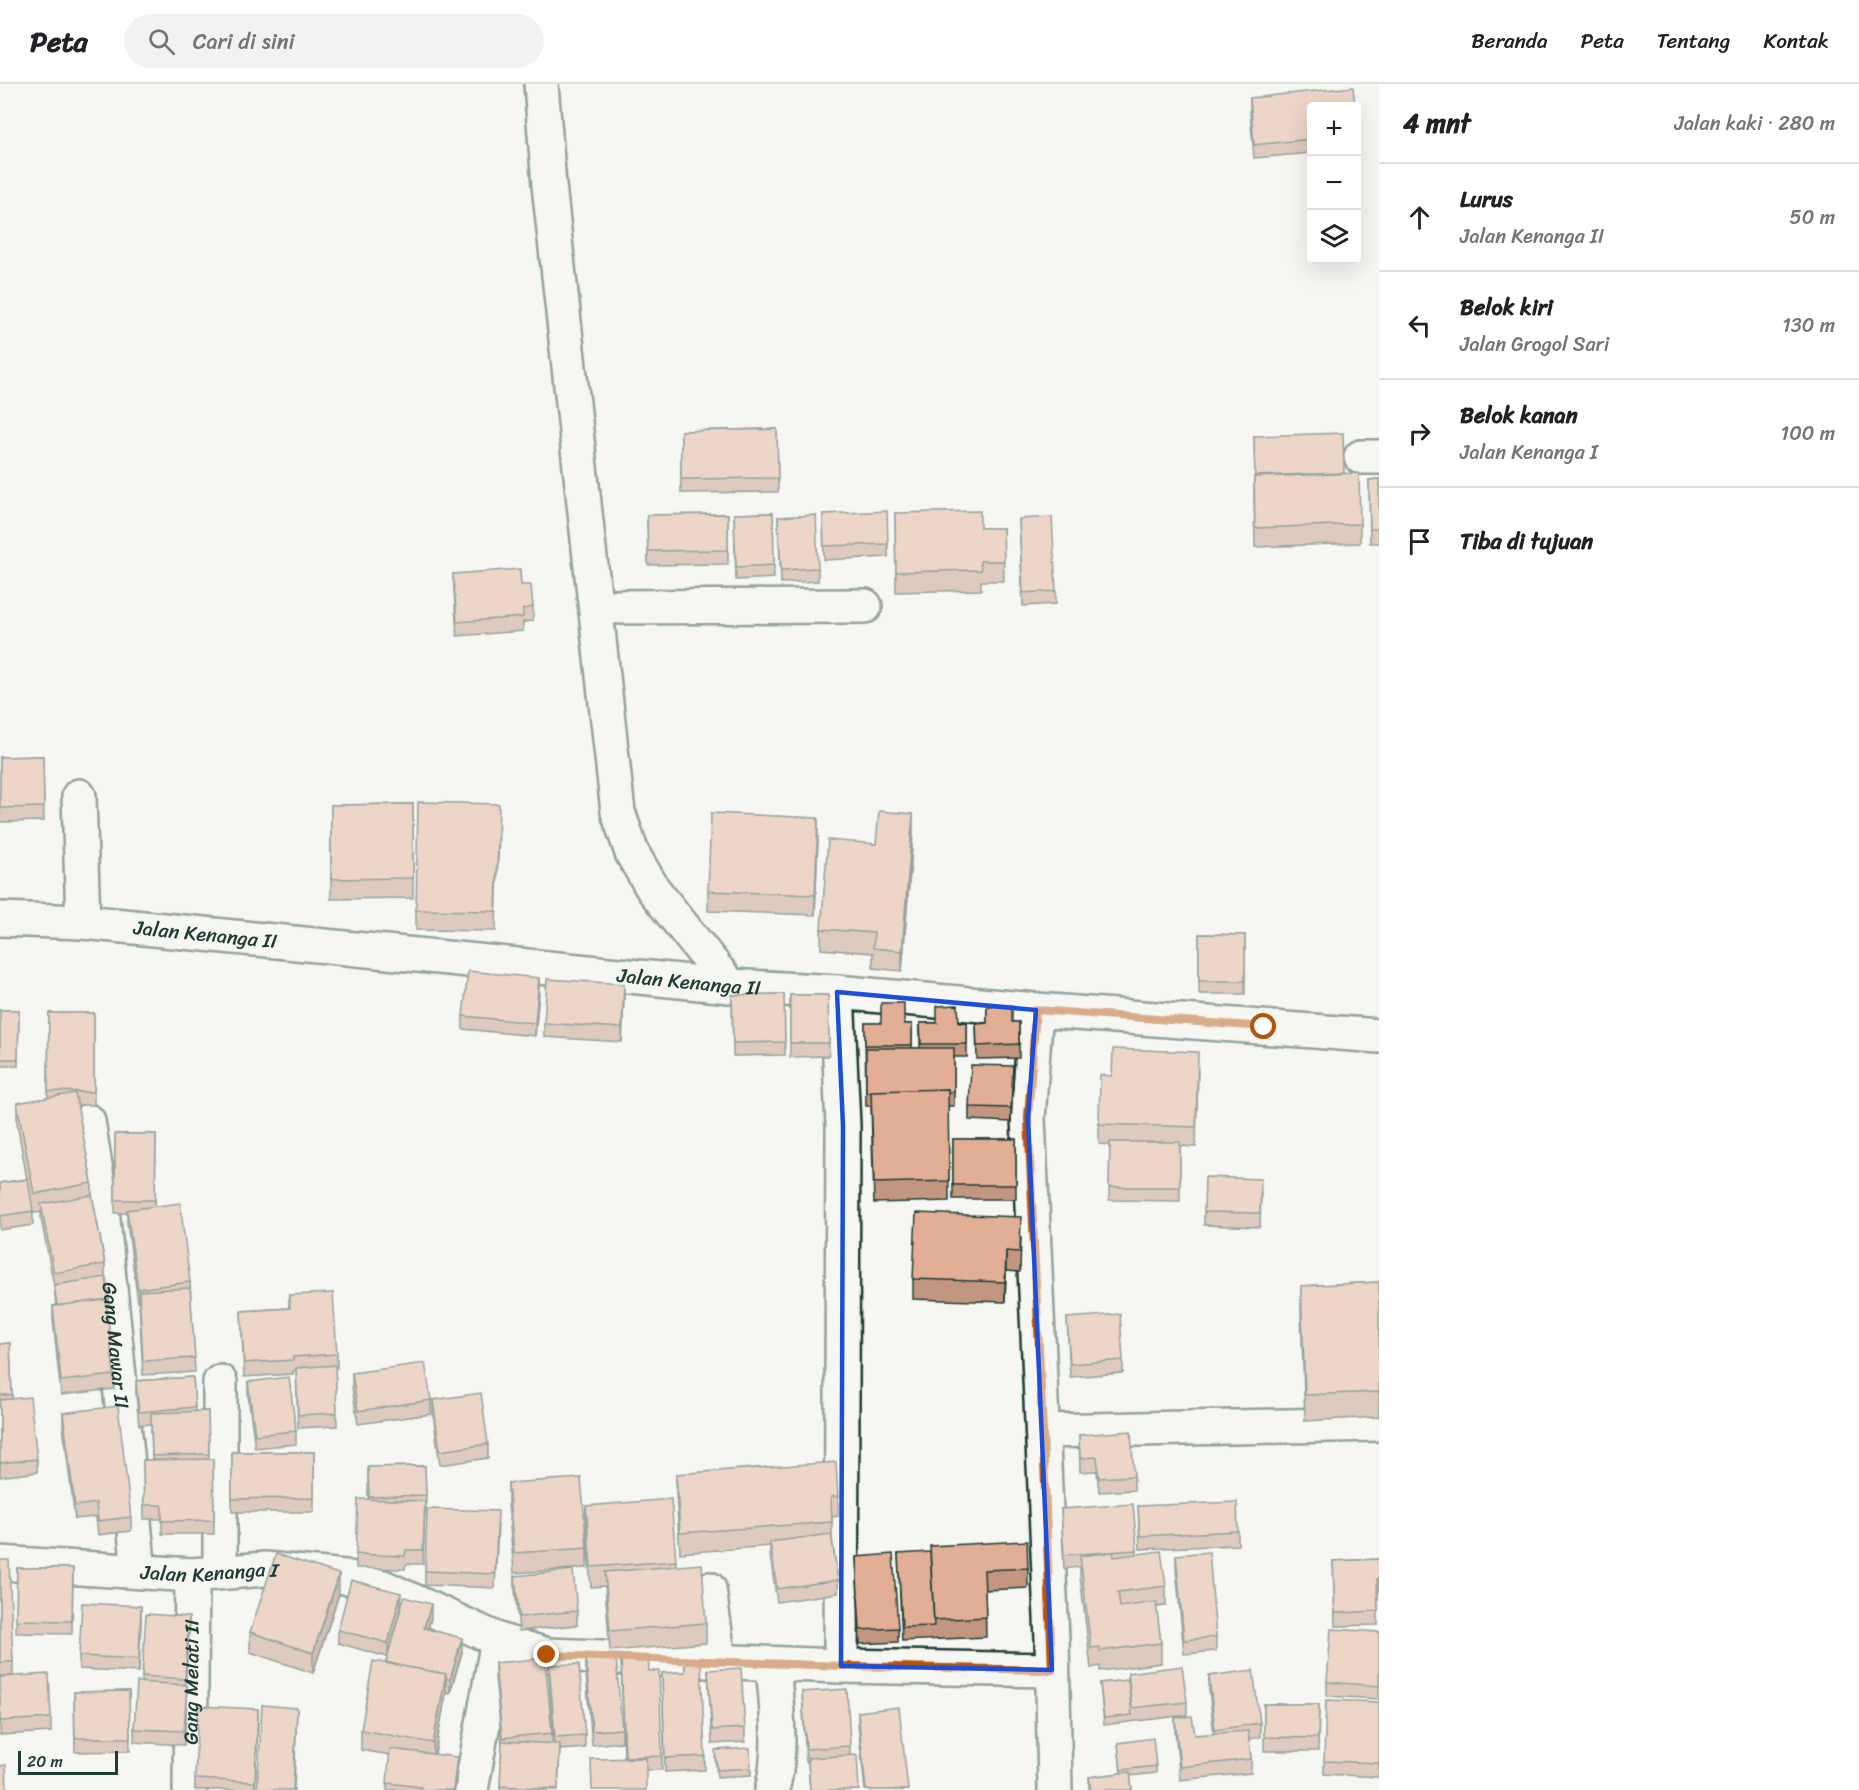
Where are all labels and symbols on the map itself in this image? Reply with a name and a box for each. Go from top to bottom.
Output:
street label: Jalan Kenanga II [131,910,279,959]
street label: Jalan Kenanga II [615,958,762,1006]
route start [1250,1013,1276,1039]
street label: Gang Mawar II [91,1280,139,1410]
street label: Jalan Kenanga I [139,1552,281,1593]
street label: Gang Melati II [173,1619,210,1745]
route end [533,1641,559,1667]
scale bar [18,1748,118,1776]

